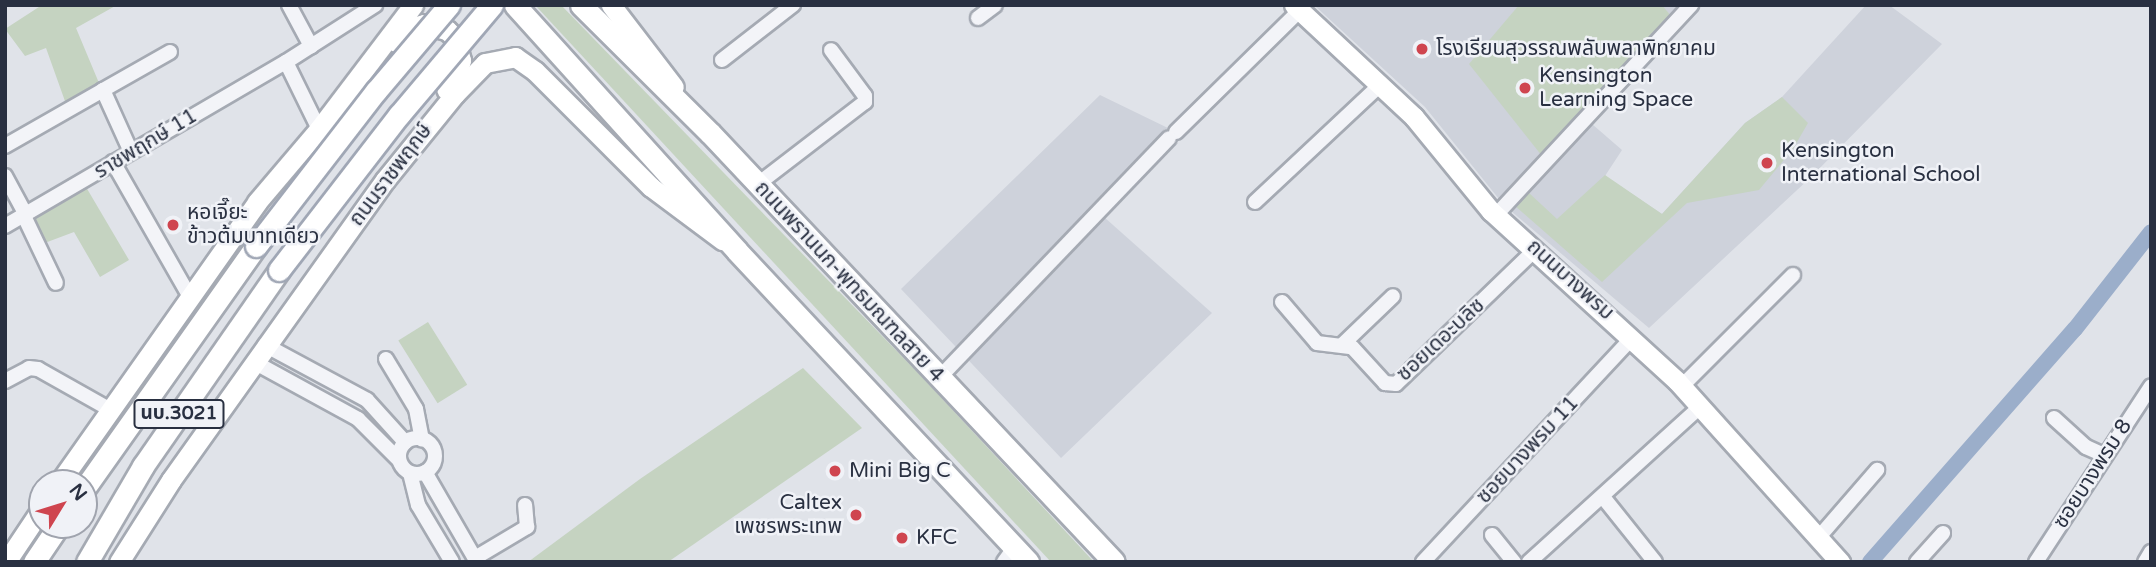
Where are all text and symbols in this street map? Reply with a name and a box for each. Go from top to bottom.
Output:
place label: โรงเรียนสุวรรณพลับพลาพิทยาคม [1436,36,1716,62]
marker: โรงเรียนสุวรรณพลับพลาพิทยาคม [1414,41,1430,57]
place label: Kensington Learning Space [1539,63,1693,113]
marker: Kensington Learning Space [1517,80,1533,96]
street label: ราชพฤกษ์ 11 [90,103,202,185]
street label: ถนนราชพฤกษ์ [344,119,438,231]
place label: Kensington International School [1781,138,1980,188]
marker: Kensington International School [1759,155,1775,171]
street label: ถนนพรานนก-พุทธมณฑลสาย 4 [749,176,949,388]
place label: หอเจี๊ยะ ข้าวต้มบาทเดียว [187,200,319,250]
marker: หอเจี๊ยะ ข้าวต้มบาทเดียว [165,217,181,233]
street label: ถนนบางพรม [1521,234,1619,326]
street label: ซอยเดอะบลิซ [1392,293,1490,387]
street label: ซอยบางพรม 11 [1472,391,1584,509]
road number: นบ.3021 [134,398,224,430]
street label: ซอยบางพรม 8 [2048,415,2138,533]
place label: Mini Big C [849,458,951,484]
marker: Mini Big C [827,463,843,479]
north arrow [28,469,98,539]
text: N [65,480,91,505]
place label: Caltex เพชรพระเทพ [734,490,842,540]
marker: Caltex เพชรพระเทพ [848,507,864,523]
place label: KFC [916,525,957,551]
marker: KFC [894,530,910,546]

